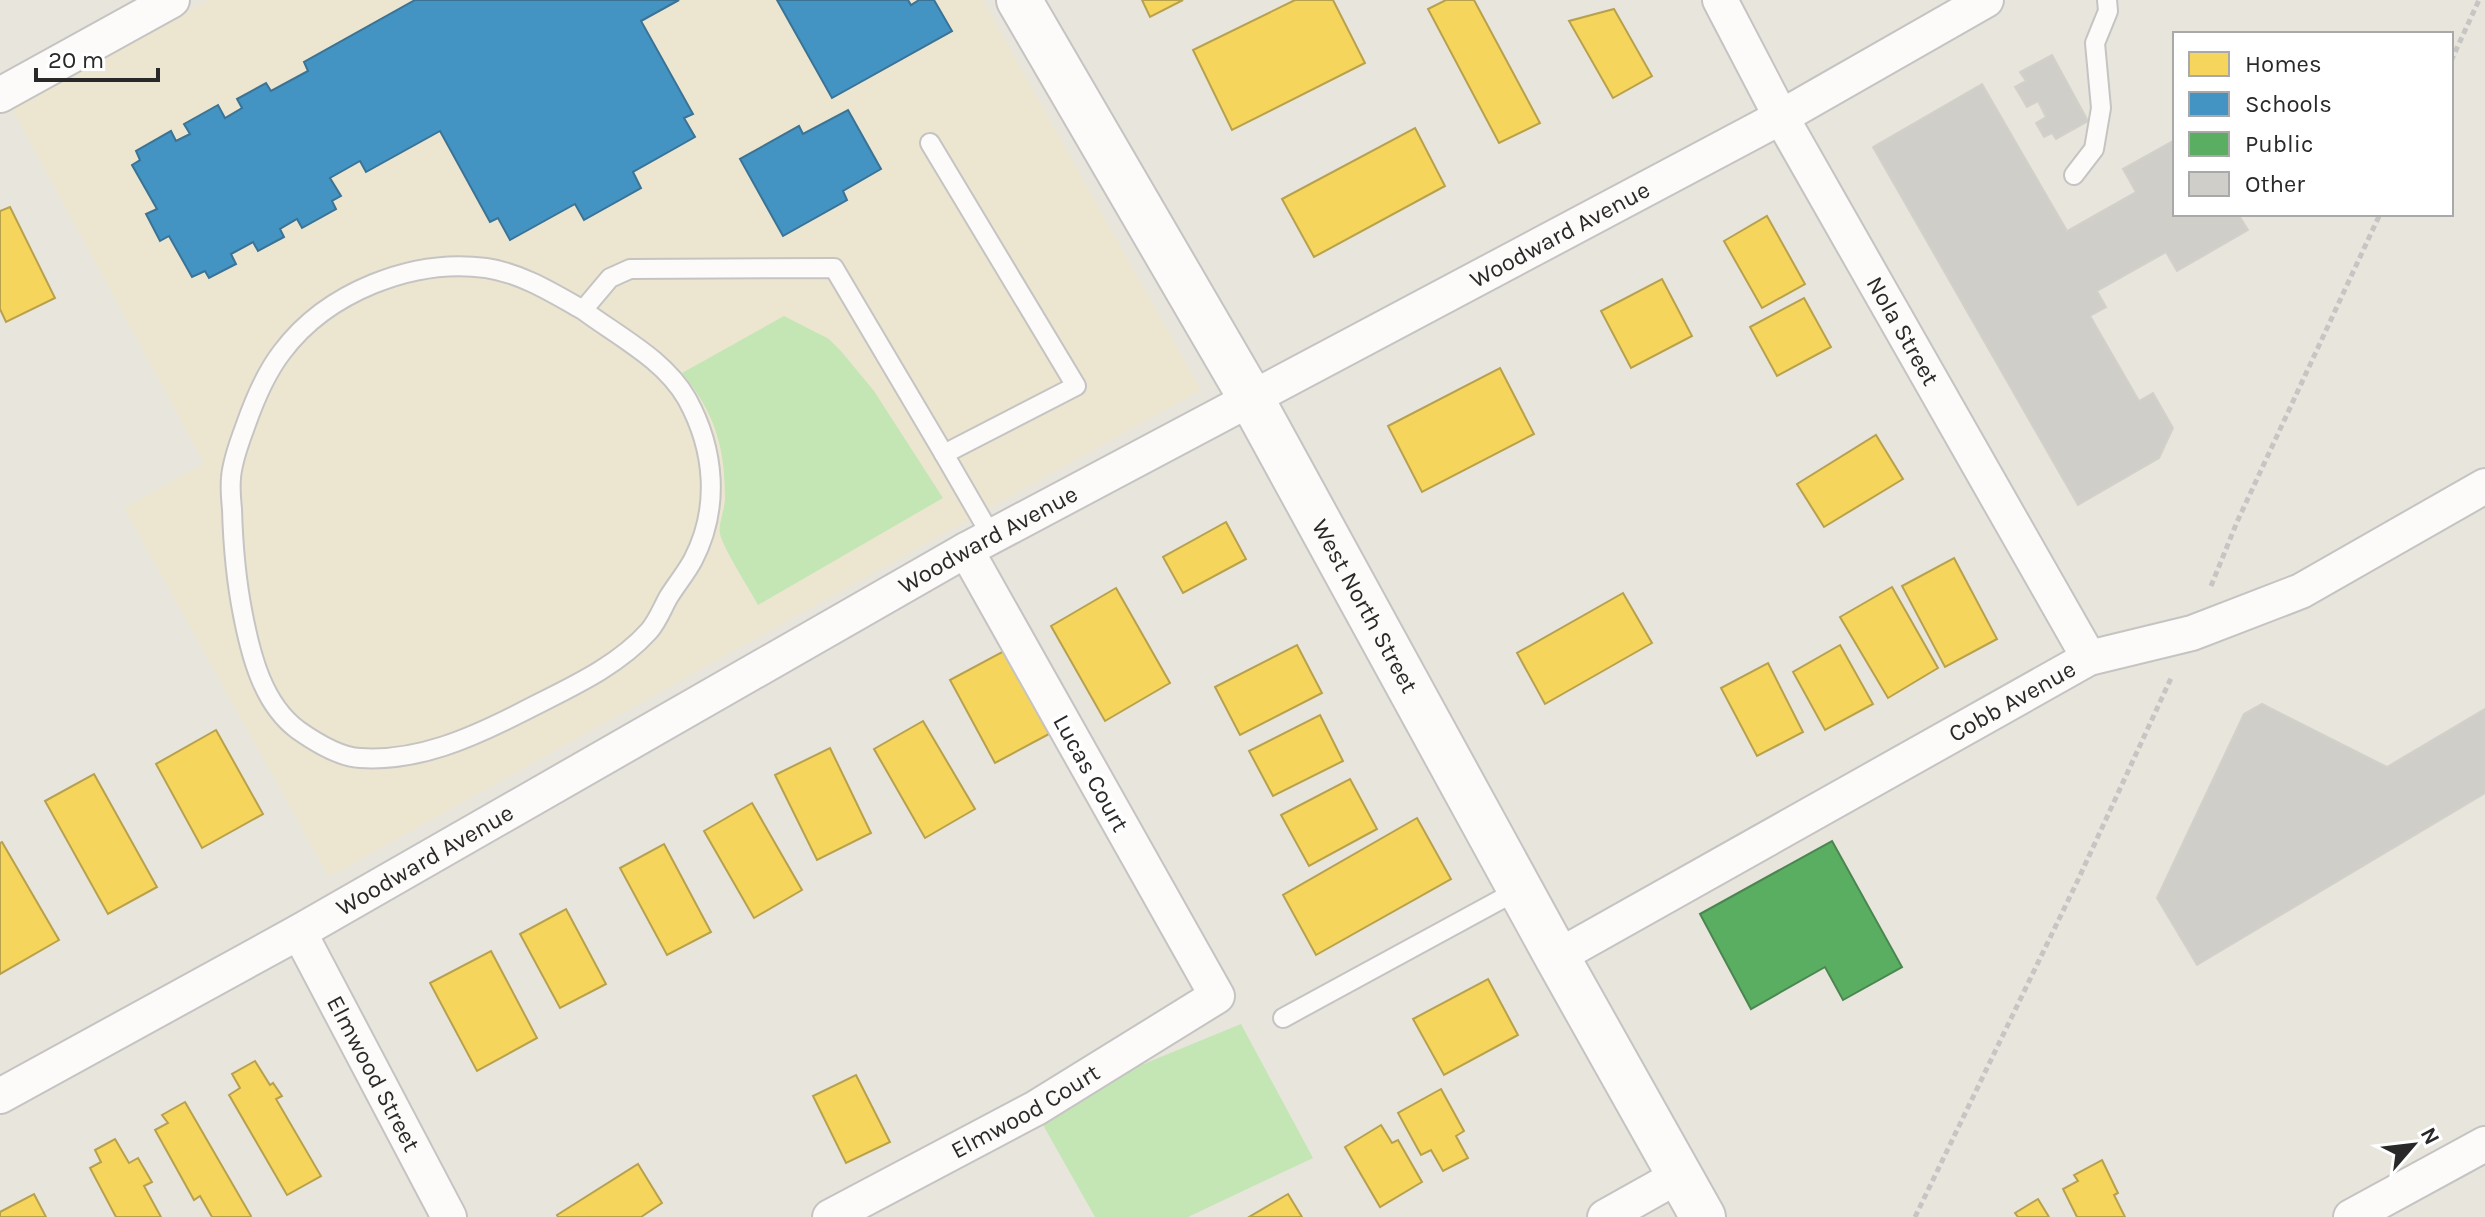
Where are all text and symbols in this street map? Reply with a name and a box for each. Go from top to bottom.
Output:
scale bar [36,32,158,82]
legend [2173,32,2453,216]
text: 20 m [48,46,104,74]
text: Homes [2245,50,2322,78]
text: Schools [2245,90,2332,118]
text: Public [2245,130,2313,158]
text: Other [2245,170,2305,198]
street label: Woodward Avenue [1465,175,1654,294]
street label: Nola Street [1861,271,1945,390]
street label: Woodward Avenue [894,479,1082,600]
street label: West North Street [1306,514,1424,698]
street label: Cobb Avenue [1944,654,2080,748]
street label: Lucas Court [1047,709,1135,837]
street label: Woodward Avenue [331,798,518,922]
street label: Elmwood Street [321,991,426,1156]
street label: Elmwood Court [946,1058,1105,1164]
north arrow [2373,1105,2453,1185]
text: N [2415,1123,2445,1149]

